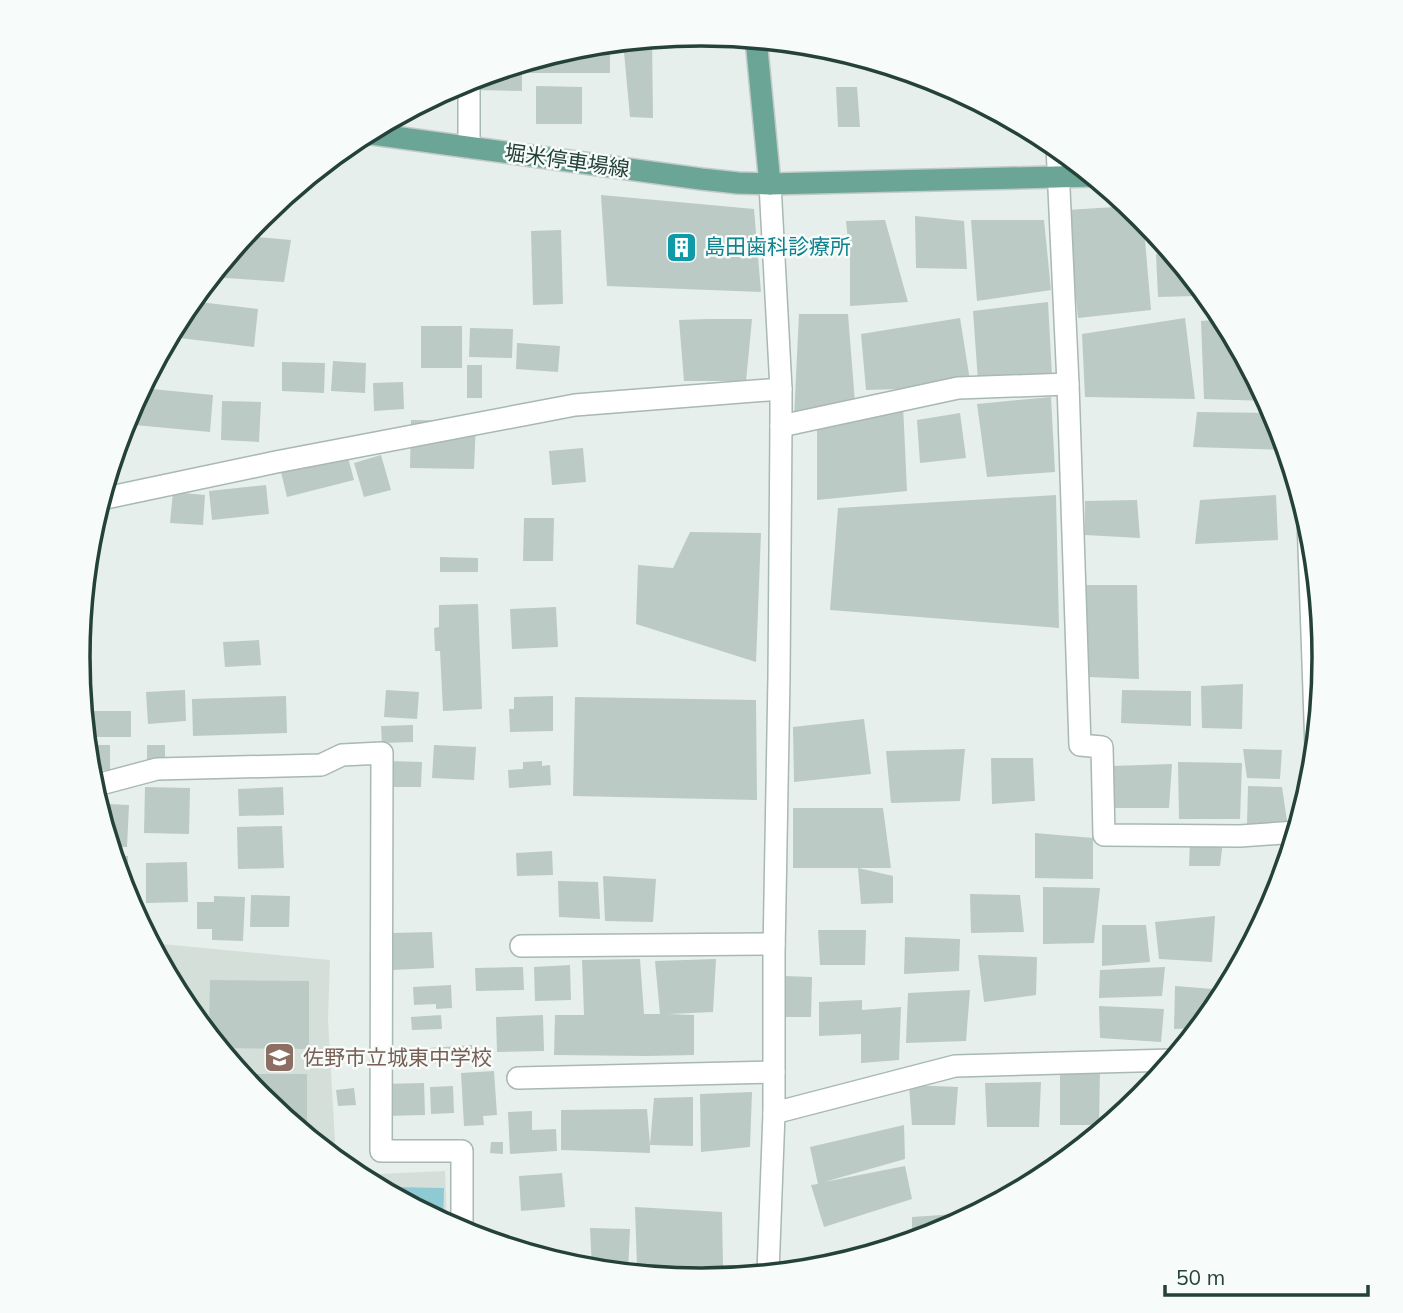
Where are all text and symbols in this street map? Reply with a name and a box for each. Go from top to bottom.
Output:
street label: 堀米停車場線 [503,138,631,182]
building icon: 島田歯科診療所 [664,230,698,264]
place label: 島田歯科診療所 [704,233,851,259]
school or university icon: 佐野市立城東中学校 [263,1041,297,1075]
place label: 佐野市立城東中学校 [303,1044,492,1070]
scale bar [1165,1254,1368,1298]
text: 50 m [1176,1264,1225,1290]

